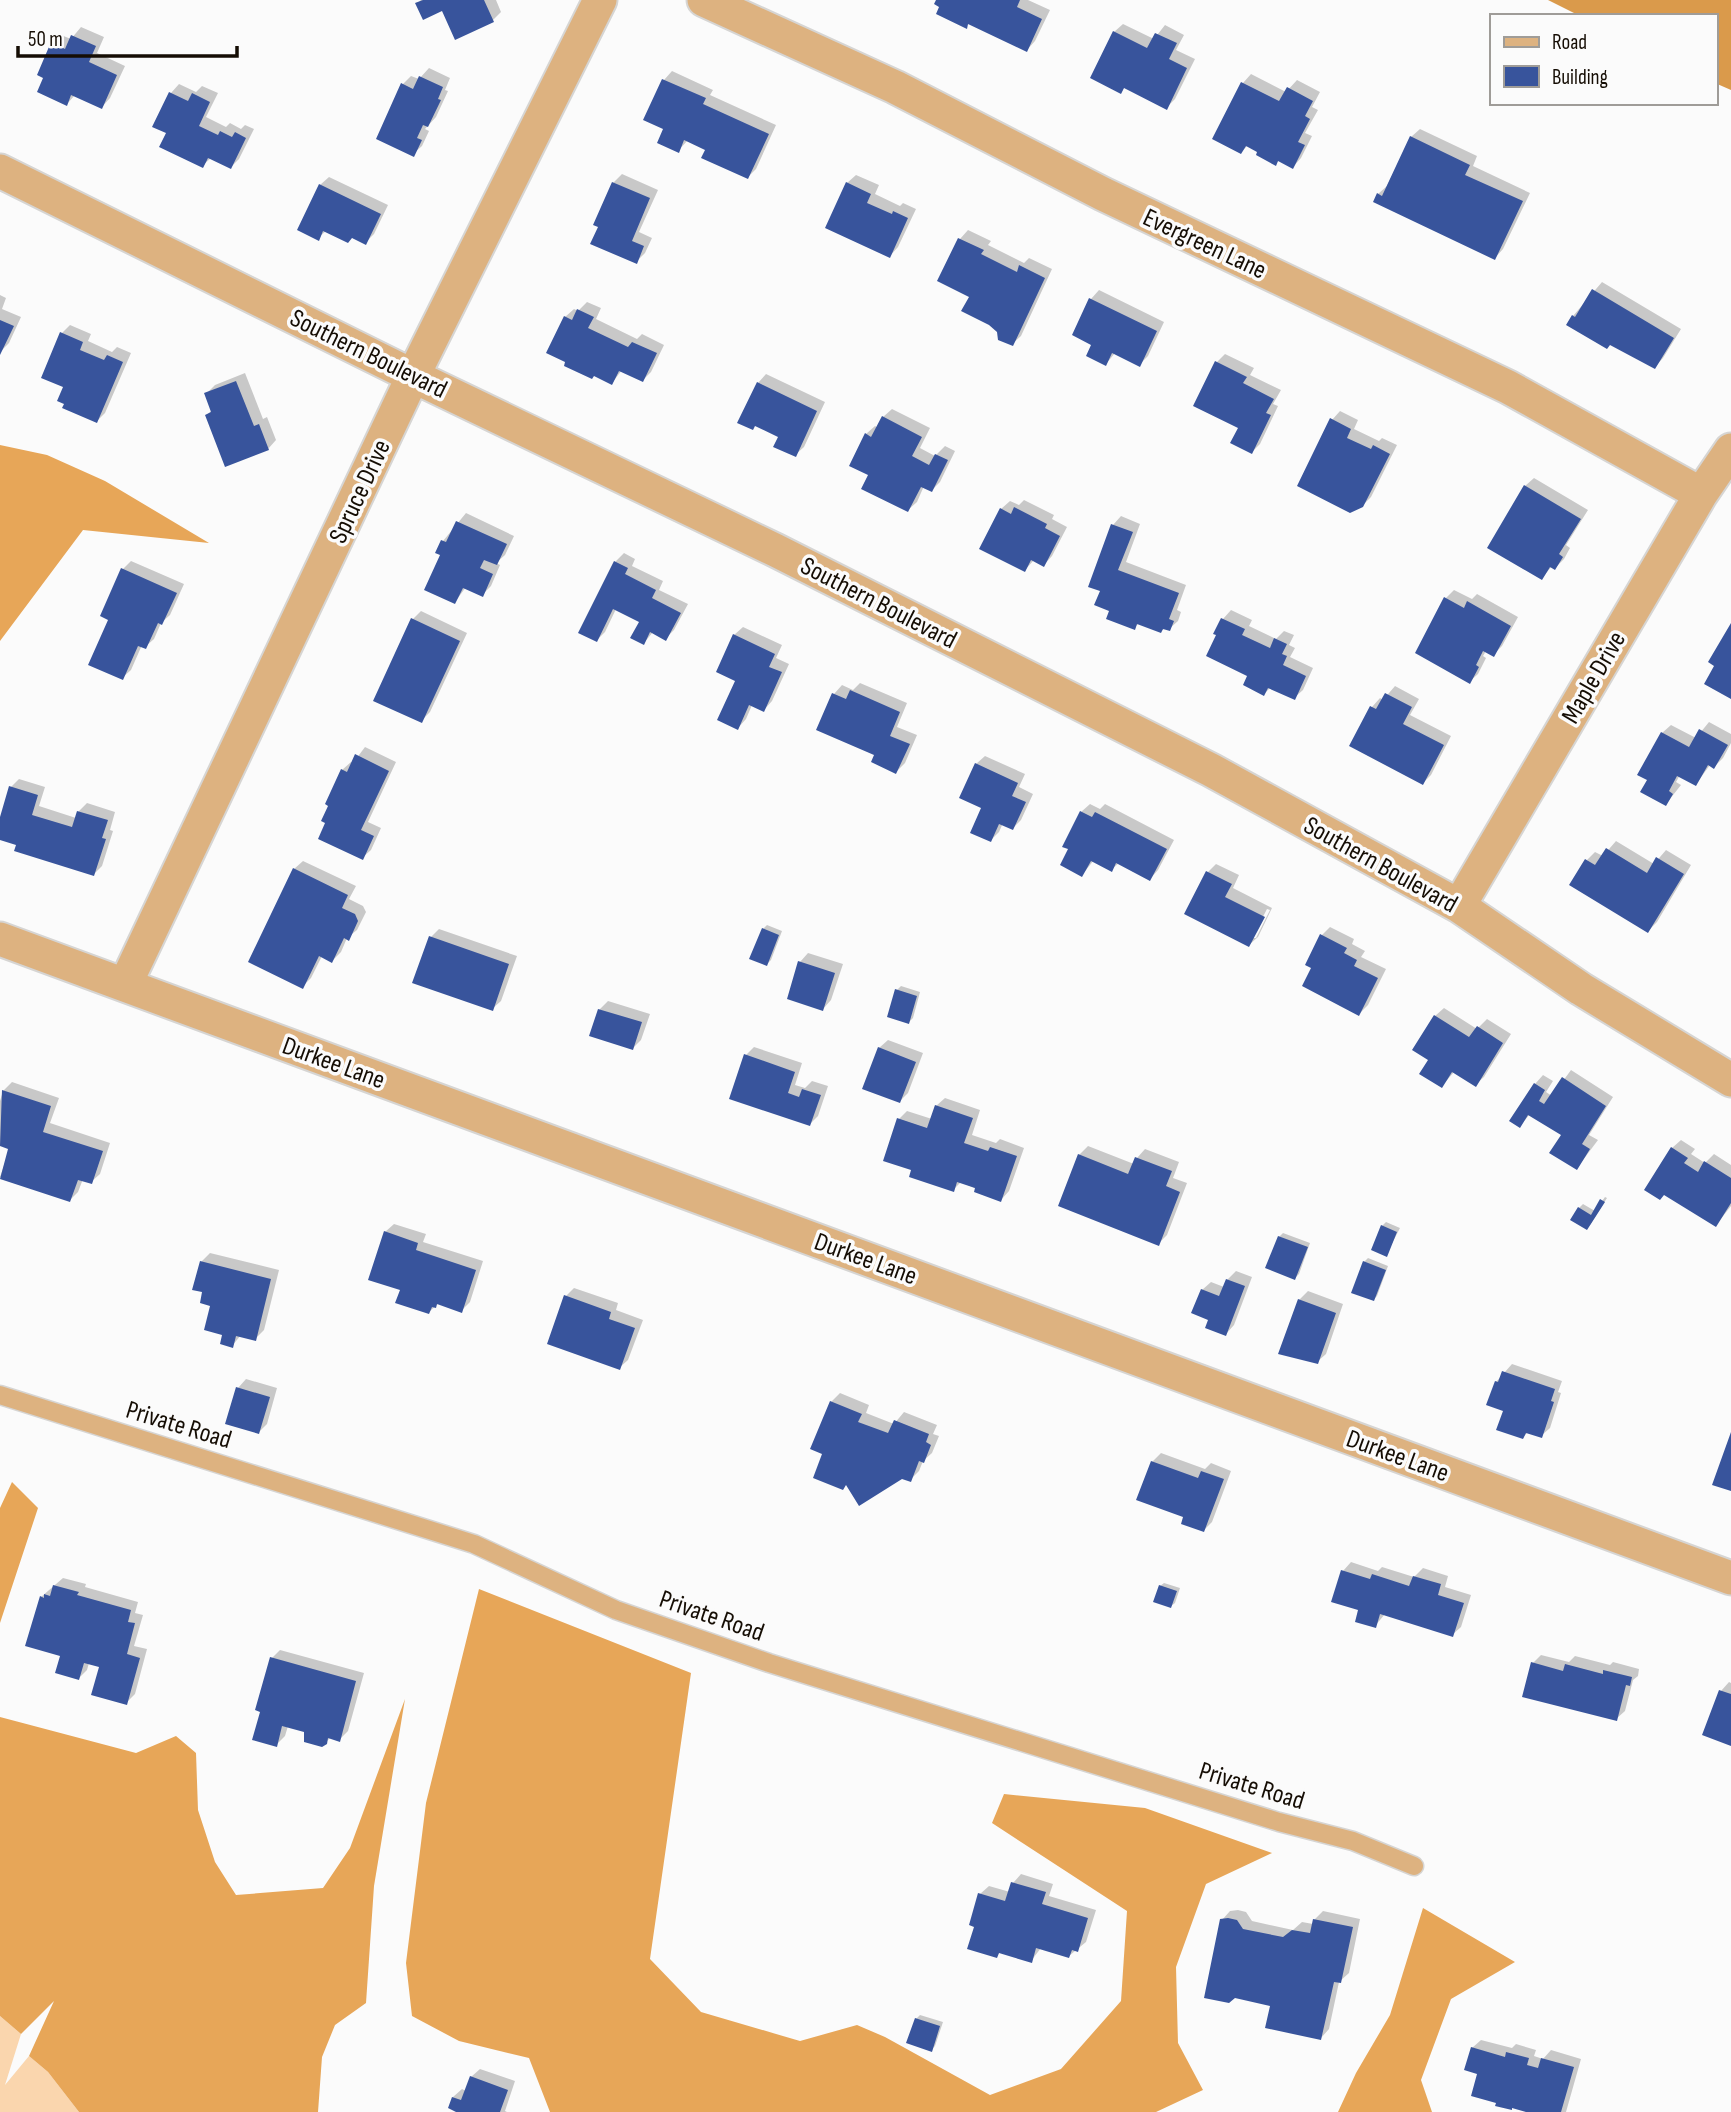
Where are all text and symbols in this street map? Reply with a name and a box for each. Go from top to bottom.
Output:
scale bar [18,14,236,58]
legend [1490,14,1717,105]
text: 50 m [28,27,63,52]
text: Road [1552,30,1587,55]
text: Building [1552,65,1608,90]
street label: Evergreen Lane [1138,202,1271,286]
street label: Southern Boulevard [285,303,452,406]
street label: Spruce Drive [323,435,398,548]
street label: Southern Boulevard [795,551,962,656]
street label: Maple Drive [1556,626,1633,729]
street label: Southern Boulevard [1298,810,1463,920]
street label: Durkee Lane [278,1031,389,1096]
street label: Durkee Lane [810,1227,921,1292]
street label: Private Road [122,1395,235,1456]
street label: Durkee Lane [1342,1424,1453,1489]
street label: Private Road [655,1584,768,1649]
street label: Private Road [1195,1756,1308,1817]

